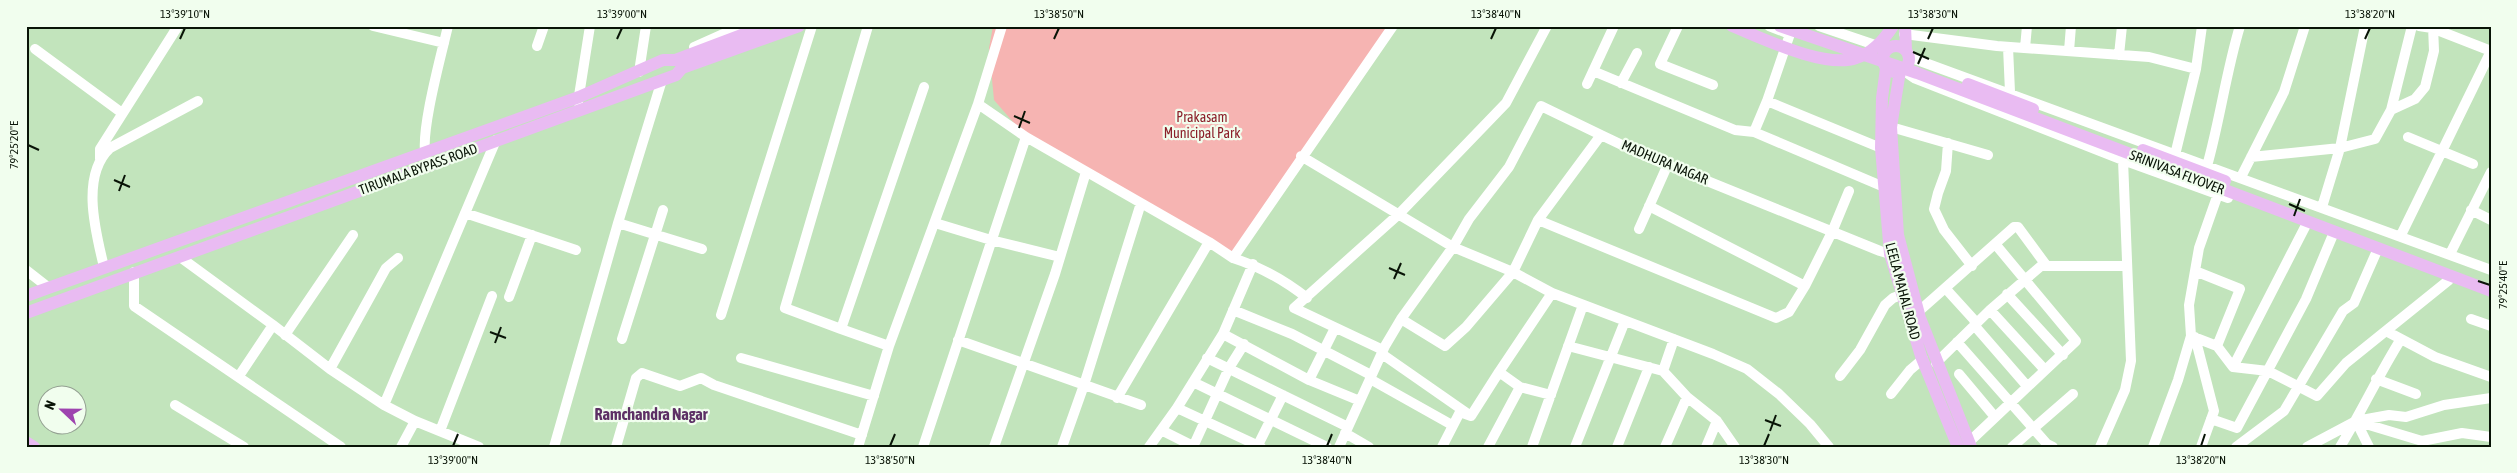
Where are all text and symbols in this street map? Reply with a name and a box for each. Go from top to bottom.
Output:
text: 13°39'10"N [160,7,210,21]
text: 13°39'00"N [597,7,647,21]
text: 13°38'50"N [1034,7,1084,21]
text: 13°38'40"N [1471,7,1521,21]
text: 13°38'30"N [1908,7,1958,21]
text: 13°38'20"N [2345,7,2395,21]
park label: Prakasam Municipal Park [1164,109,1240,141]
text: 79°25'20"E [7,121,21,169]
street label: MADHURA NAGAR [1619,137,1711,187]
street label: TIRUMALA BYPASS ROAD [357,140,480,198]
street label: SRINIVASA FLYOVER [2127,147,2227,197]
street label: LEELA MAHAL ROAD [1882,241,1924,341]
text: 79°25'40"E [2496,261,2510,309]
north arrow [38,386,88,436]
text: N [41,398,59,412]
district label: Ramchandra Nagar [594,405,708,423]
text: 13°39'00"N [428,453,478,467]
text: 13°38'50"N [865,453,915,467]
text: 13°38'40"N [1302,453,1352,467]
text: 13°38'30"N [1739,453,1789,467]
text: 13°38'20"N [2176,453,2226,467]

